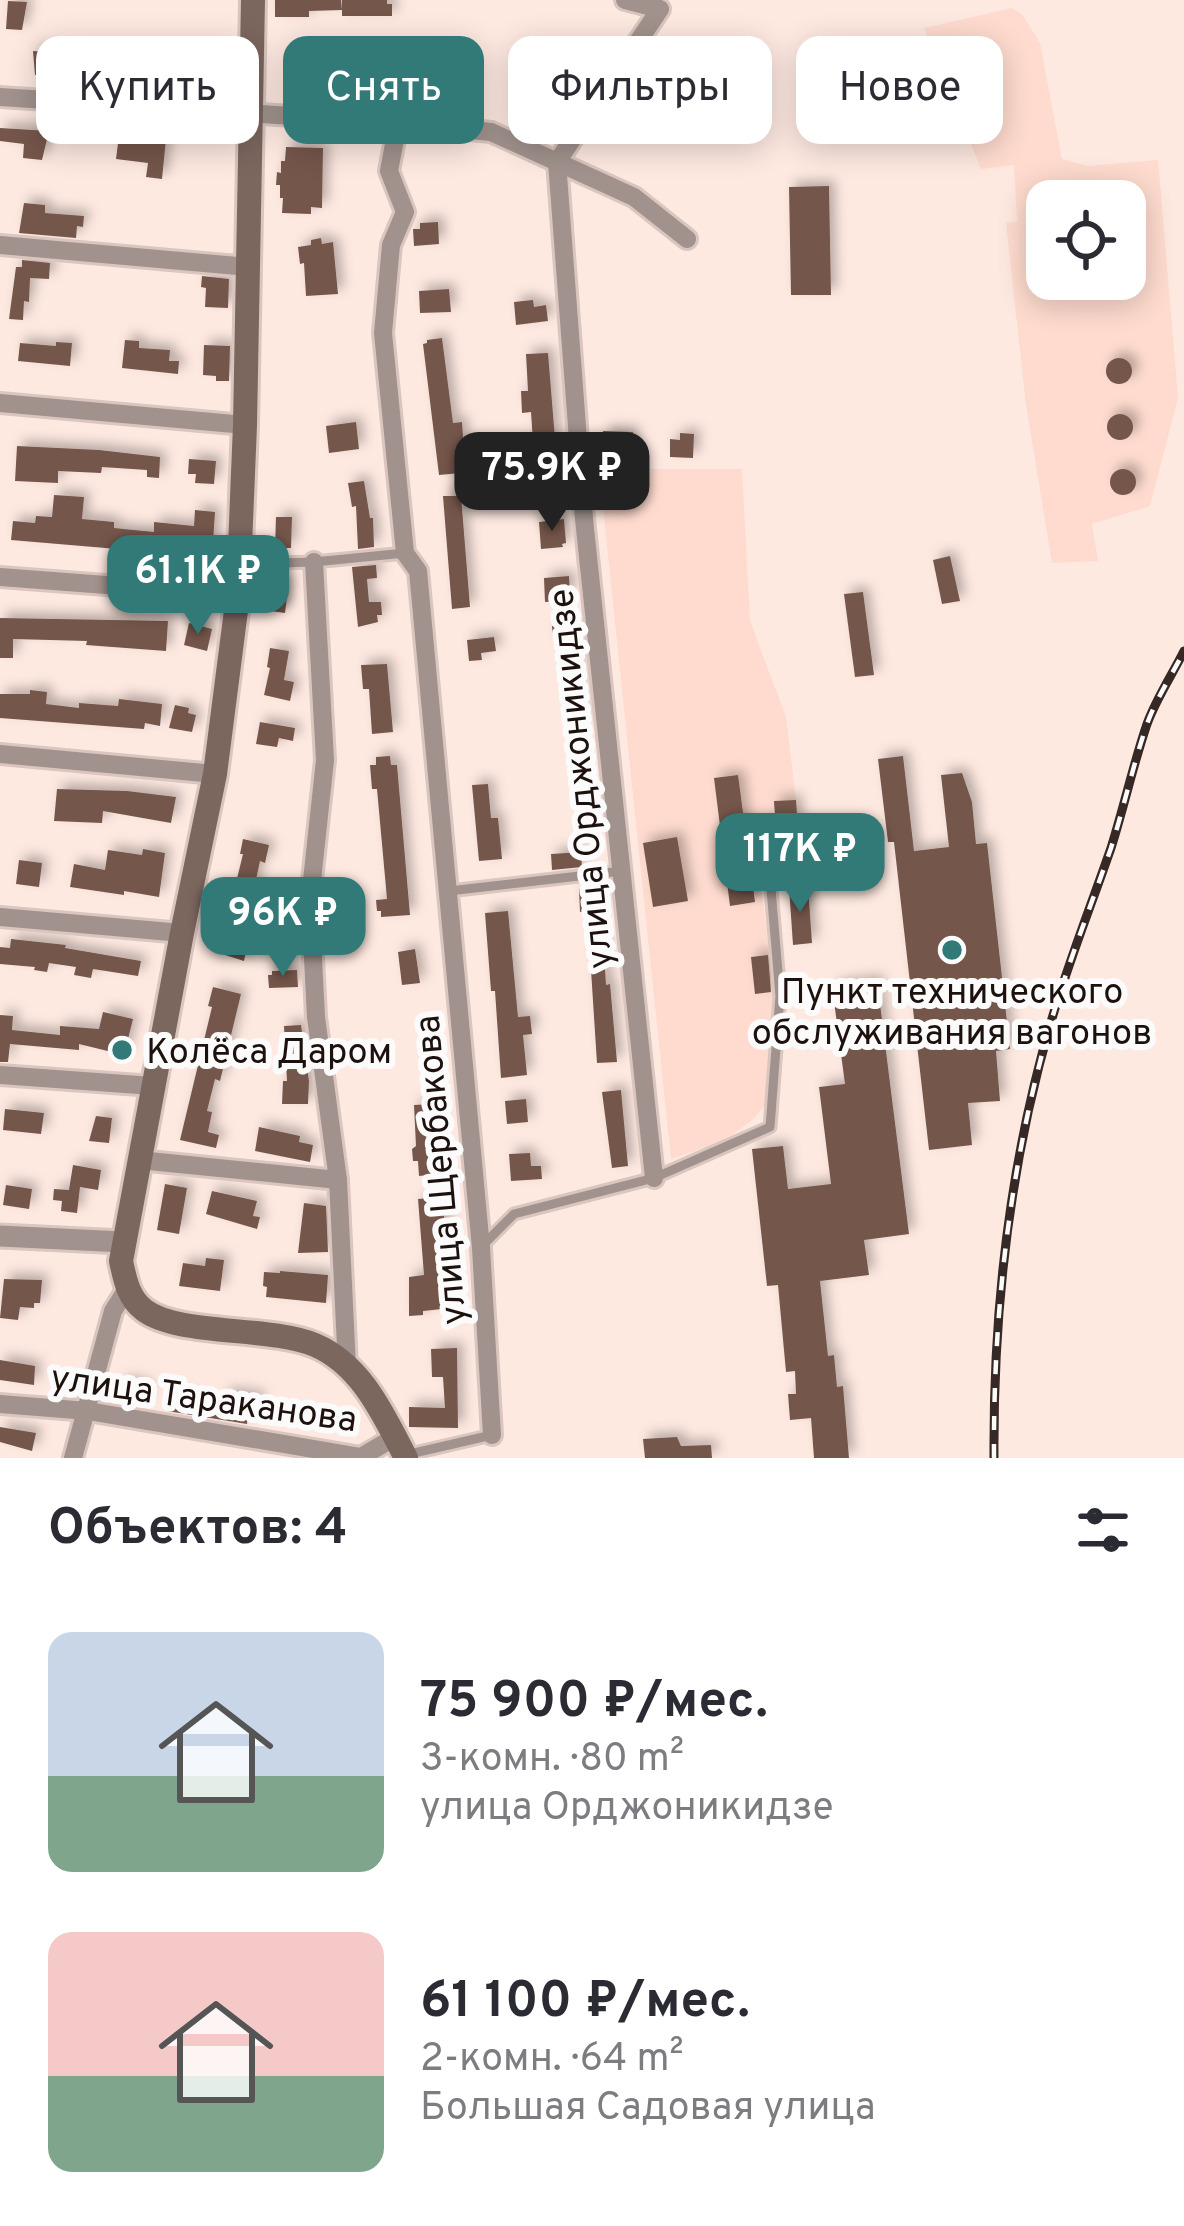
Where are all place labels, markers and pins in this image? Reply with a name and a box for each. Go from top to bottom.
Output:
pin: 75.9K ₽ [441,432,663,534]
pin: 61.1K ₽ [87,535,309,637]
pin: 117K ₽ [702,813,898,915]
pin: 96K ₽ [199,877,367,979]
marker: Пункт технического обслуживания вагонов [939,937,965,963]
place label: Пункт технического обслуживания вагонов [752,971,1152,1058]
place label: Колёса Даром [146,1031,392,1077]
marker: Колёса Даром [109,1037,135,1063]

